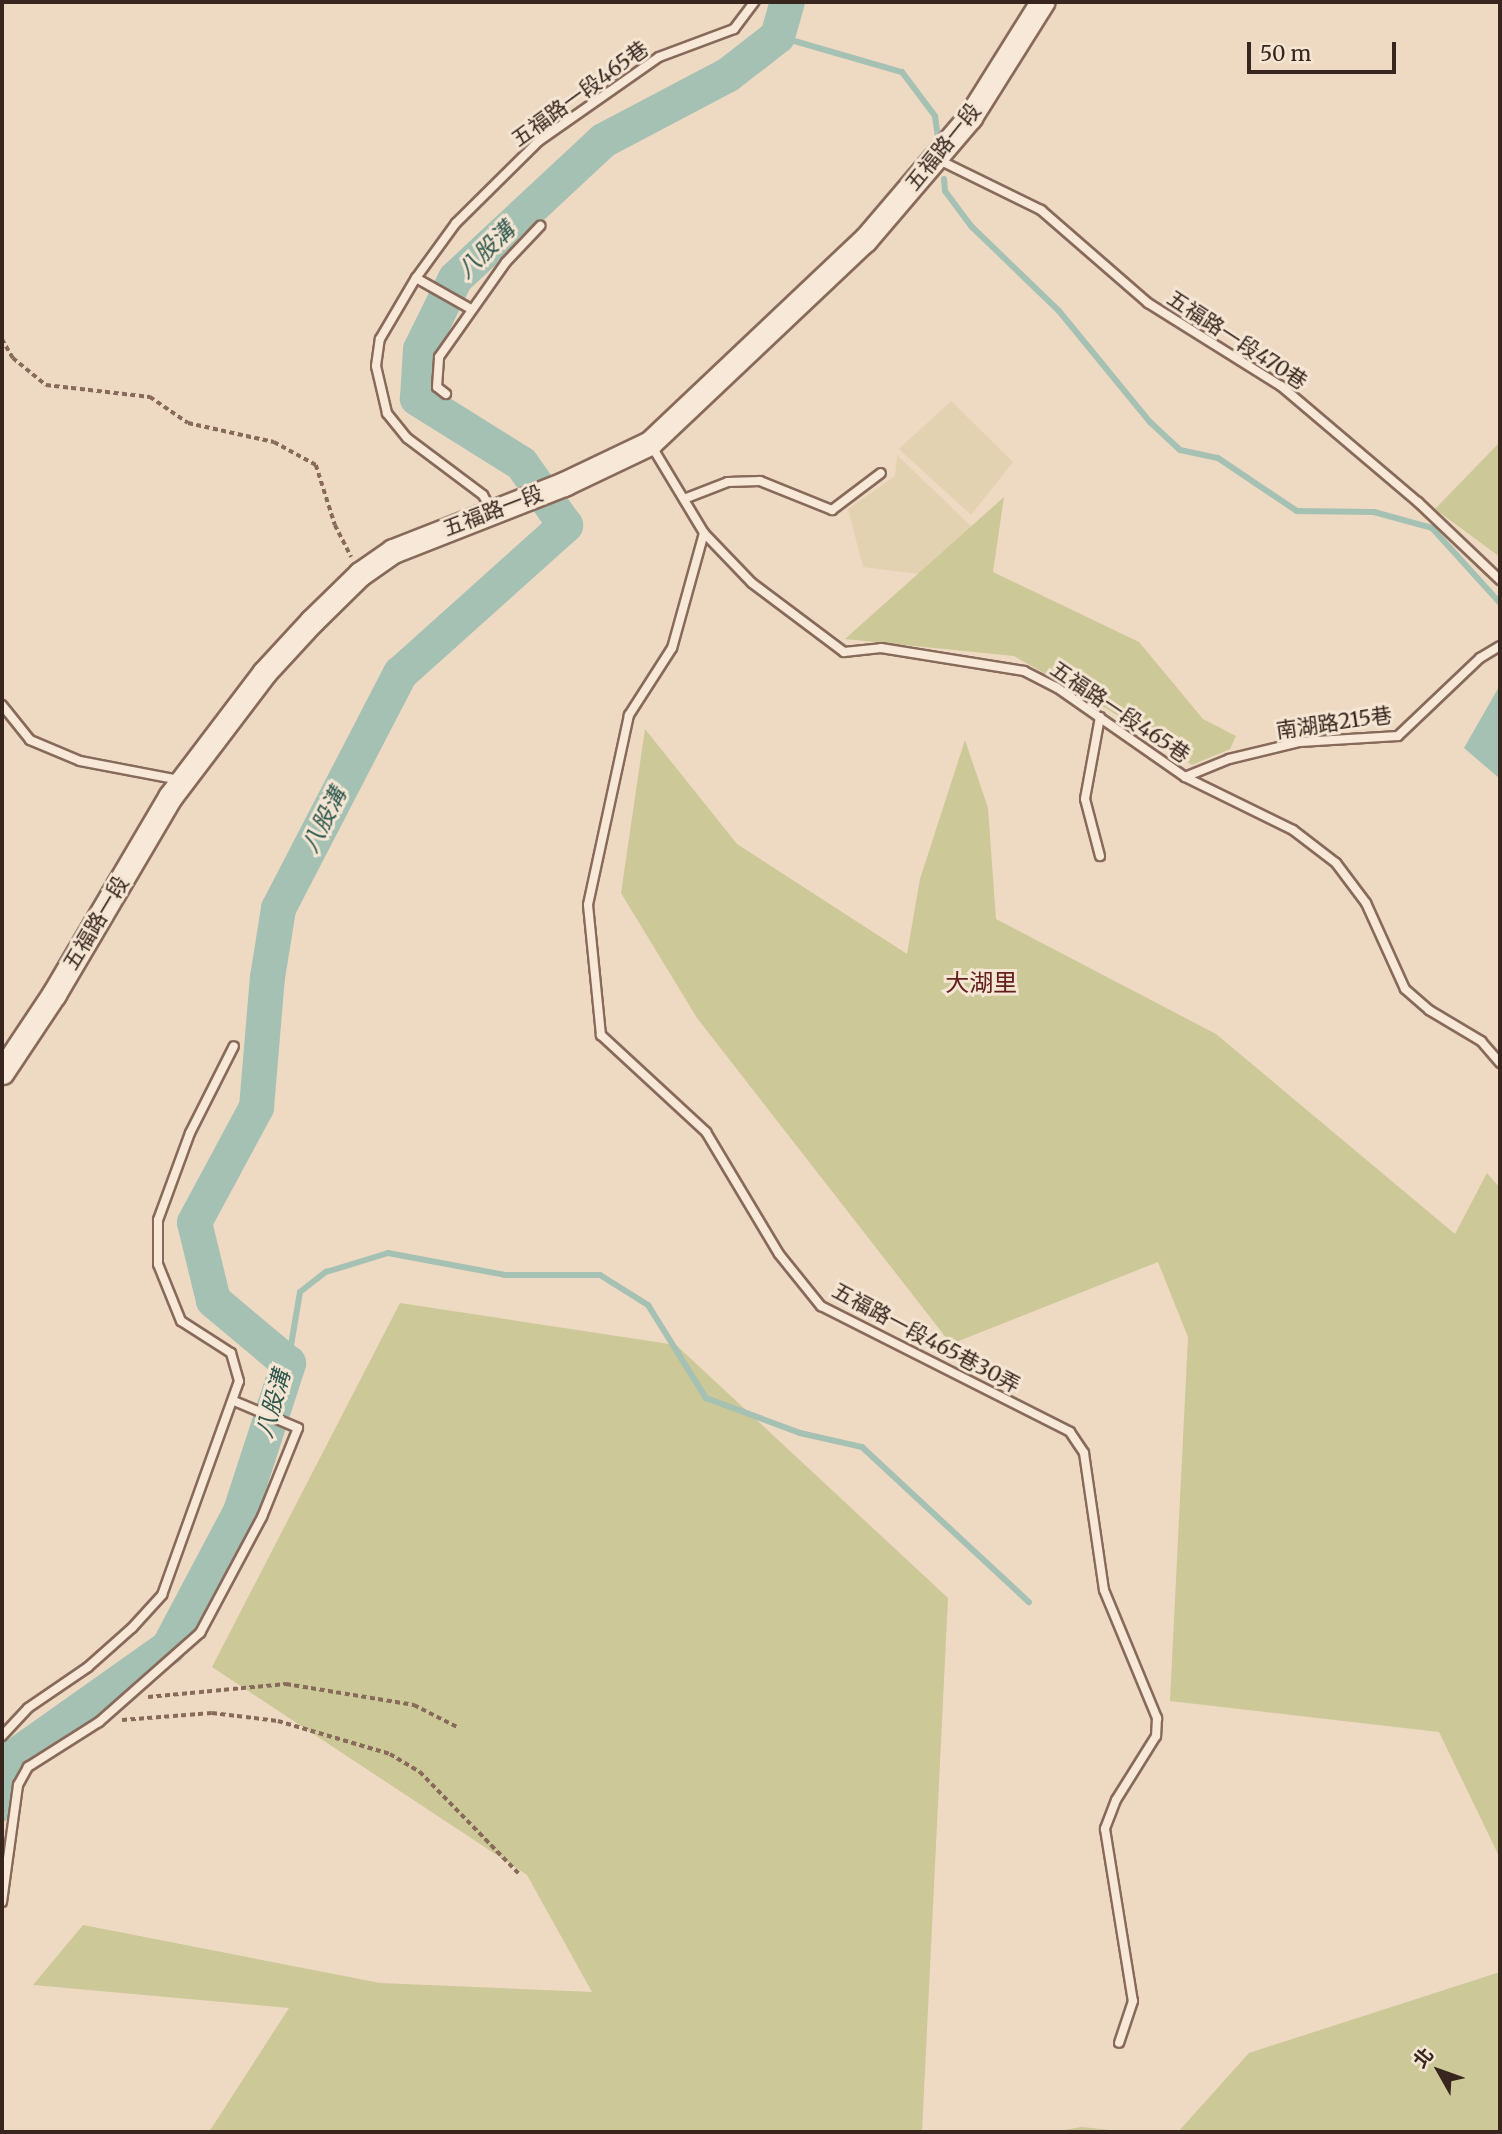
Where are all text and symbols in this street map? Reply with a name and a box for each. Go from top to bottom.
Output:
scale bar [1250,28,1399,72]
street label: 五福路一段465巷 [507,36,653,152]
text: 50 m [1260,40,1311,67]
street label: 五福路一段 [900,98,986,196]
water label: 八股溝 [452,216,520,284]
street label: 五福路一段470巷 [1162,285,1312,395]
street label: 五福路一段 [439,480,547,542]
street label: 五福路一段465巷 [1045,656,1195,768]
street label: 南湖路215巷 [1274,702,1394,744]
water label: 八股溝 [296,783,352,857]
street label: 五福路一段 [58,872,134,974]
district label: 大湖里 [945,969,1017,997]
street label: 五福路一段465巷30弄 [828,1278,1024,1398]
water label: 八股溝 [250,1367,296,1441]
north arrow [1404,2036,1474,2106]
text: 北 [1408,2043,1438,2073]

